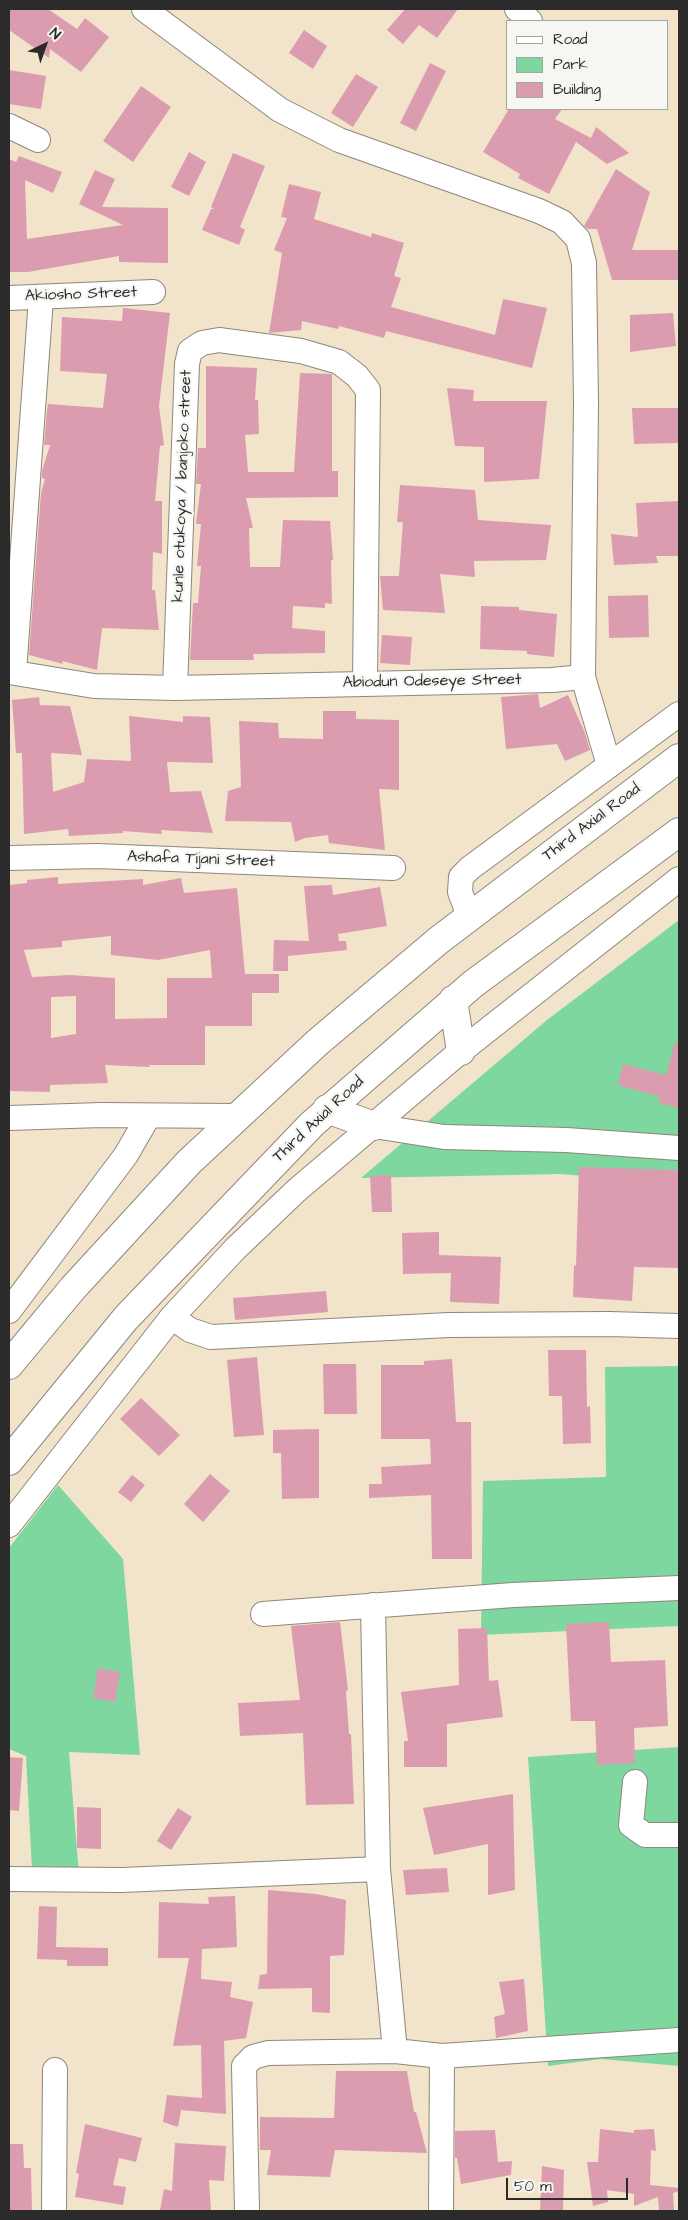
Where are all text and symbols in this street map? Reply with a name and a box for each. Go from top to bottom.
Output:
north arrow [20,20,70,70]
legend [506,20,668,110]
text: N [45,23,65,44]
text: Road [553,29,587,50]
text: Park [553,54,588,75]
text: Building [553,79,601,100]
street label: Akiosho Street [25,283,137,307]
street label: kunle otukoya / banjoko street [169,370,197,602]
street label: Abiodun Odeseye Street [342,671,522,693]
street label: Third Axial Road [539,780,645,866]
street label: Ashafa Tijani Street [127,848,275,872]
street label: Third Axial Road [269,1073,369,1167]
scale bar [508,2168,630,2200]
text: 50 m [514,2176,552,2197]

